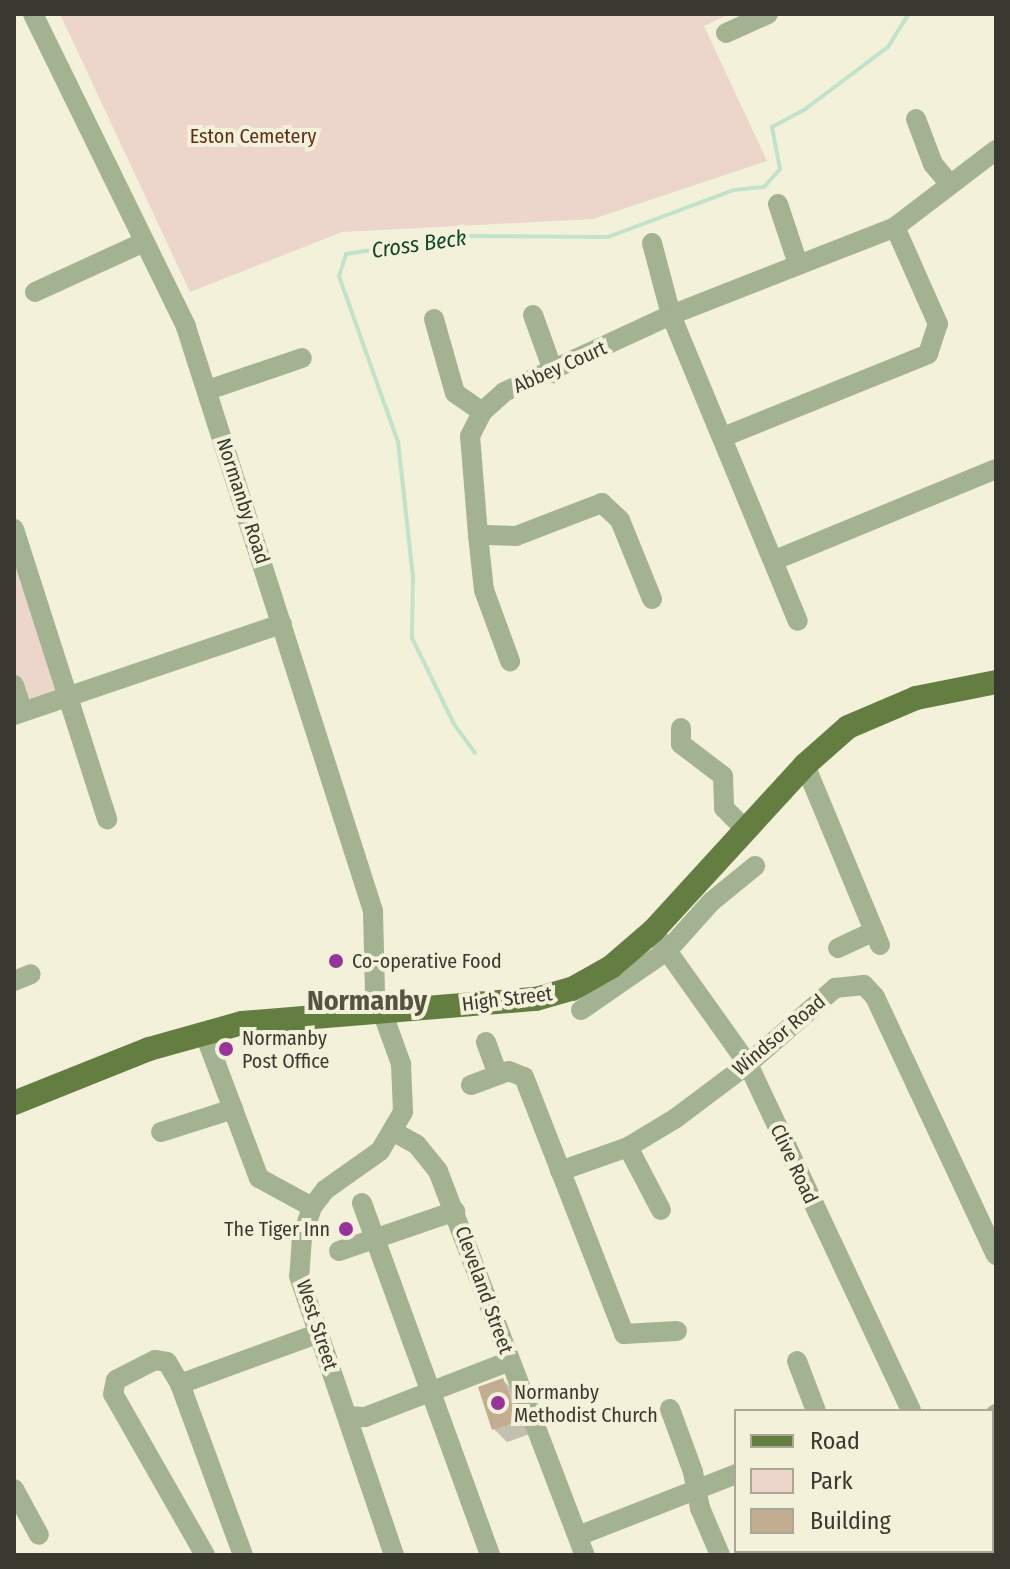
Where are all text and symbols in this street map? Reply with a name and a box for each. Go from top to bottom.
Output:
park label: Eston Cemetery [190,124,316,148]
water label: Cross Beck [370,224,468,264]
street label: Abbey Court [510,336,610,398]
street label: Normanby Road [211,435,275,567]
place label: Co-operative Food [352,949,502,973]
marker: Co-operative Food [327,952,345,970]
street label: High Street [460,982,554,1016]
district label: Normanby [307,984,427,1018]
street label: Windsor Road [728,989,830,1081]
place label: Normanby Post Office [242,1026,329,1073]
marker: Normanby Post Office [217,1040,235,1058]
street label: Clive Road [765,1120,823,1208]
place label: The Tiger Inn [224,1217,330,1241]
marker: The Tiger Inn [337,1220,355,1238]
street label: Cleveland Street [450,1223,518,1357]
street label: West Street [291,1277,343,1373]
place label: Normanby Methodist Church [514,1380,658,1427]
marker: Normanby Methodist Church [489,1394,507,1412]
legend [734,1409,994,1553]
text: Road [810,1427,860,1455]
text: Park [810,1467,853,1495]
text: Building [810,1507,891,1535]

